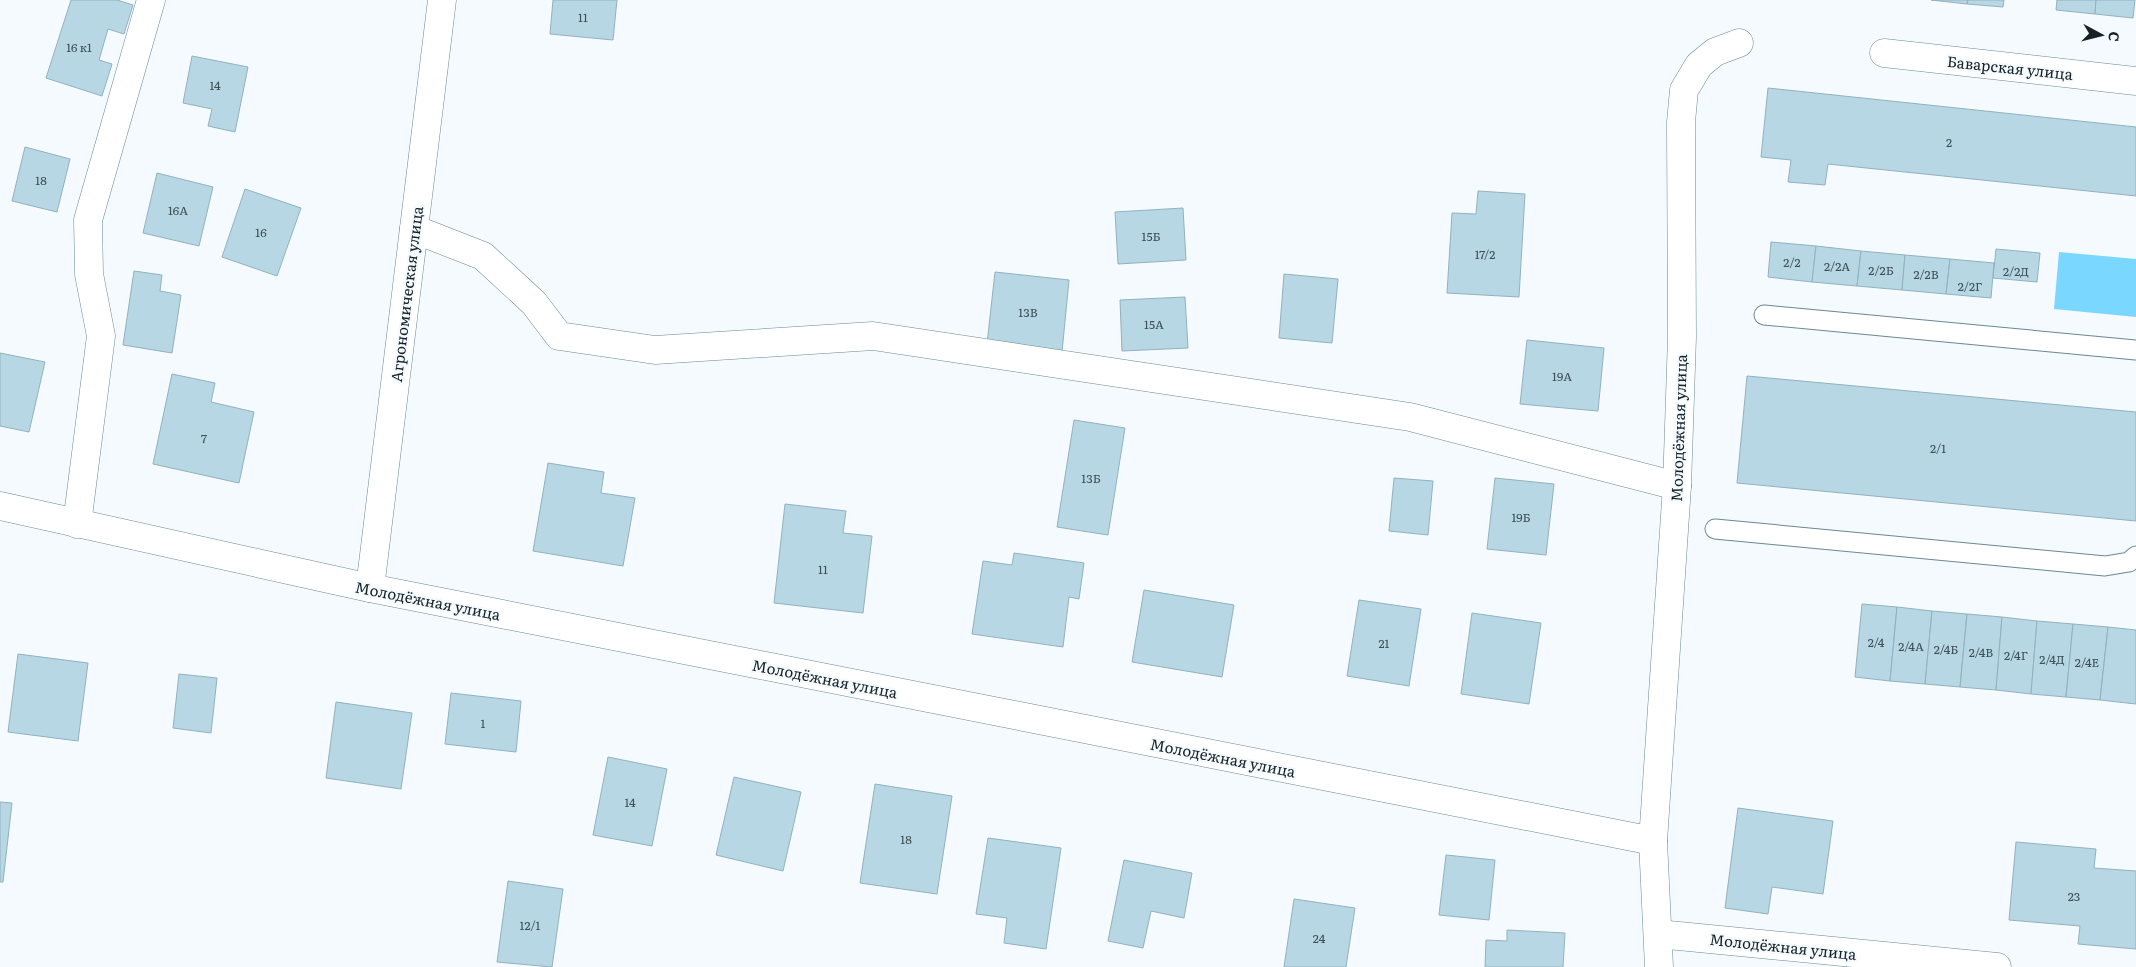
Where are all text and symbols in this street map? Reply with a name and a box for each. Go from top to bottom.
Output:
house number: 11 [578,8,588,26]
north arrow [2076,10,2126,60]
text: С [2104,31,2125,43]
house number: 16 к1 [66,38,92,56]
street label: Баварская улица [1946,49,2075,85]
house number: 14 [209,76,221,94]
house number: 2 [1946,133,1952,151]
house number: 18 [35,171,47,189]
house number: 16А [168,201,188,219]
street label: Агрономическая улица [384,204,428,383]
house number: 16 [255,223,267,241]
house number: 15Б [1142,227,1160,245]
house number: 17/2 [1475,245,1495,263]
house number: 2/2 [1783,253,1801,271]
house number: 2/2А [1824,257,1850,275]
house number: 2/2Б [1868,261,1894,279]
house number: 2/2Д [2003,262,2029,280]
house number: 2/2В [1913,265,1939,283]
house number: 2/2Г [1958,277,1982,295]
house number: 13В [1018,303,1038,321]
house number: 15А [1144,315,1164,333]
street label: Молодёжная улица [1664,353,1692,502]
house number: 19А [1552,367,1572,385]
house number: 7 [201,429,207,447]
house number: 2/1 [1930,439,1946,457]
house number: 13Б [1081,469,1101,487]
house number: 19Б [1511,508,1531,526]
house number: 11 [818,560,828,578]
street label: Молодёжная улица [353,575,504,626]
house number: 2/4 [1868,633,1885,651]
house number: 21 [1379,634,1390,652]
house number: 2/4А [1898,637,1924,655]
house number: 2/4Б [1934,640,1958,658]
house number: 2/4В [1969,643,1993,661]
house number: 2/4Г [2004,646,2028,664]
house number: 2/4Д [2039,650,2065,668]
street label: Молодёжная улица [750,653,901,704]
house number: 2/4Е [2075,653,2099,671]
house number: 1 [481,714,486,732]
street label: Молодёжная улица [1148,732,1299,783]
house number: 14 [624,793,636,811]
house number: 18 [900,830,912,848]
house number: 23 [2068,887,2080,905]
house number: 12/1 [520,916,541,934]
street label: Молодёжная улица [1708,927,1859,965]
house number: 24 [1313,929,1326,947]

